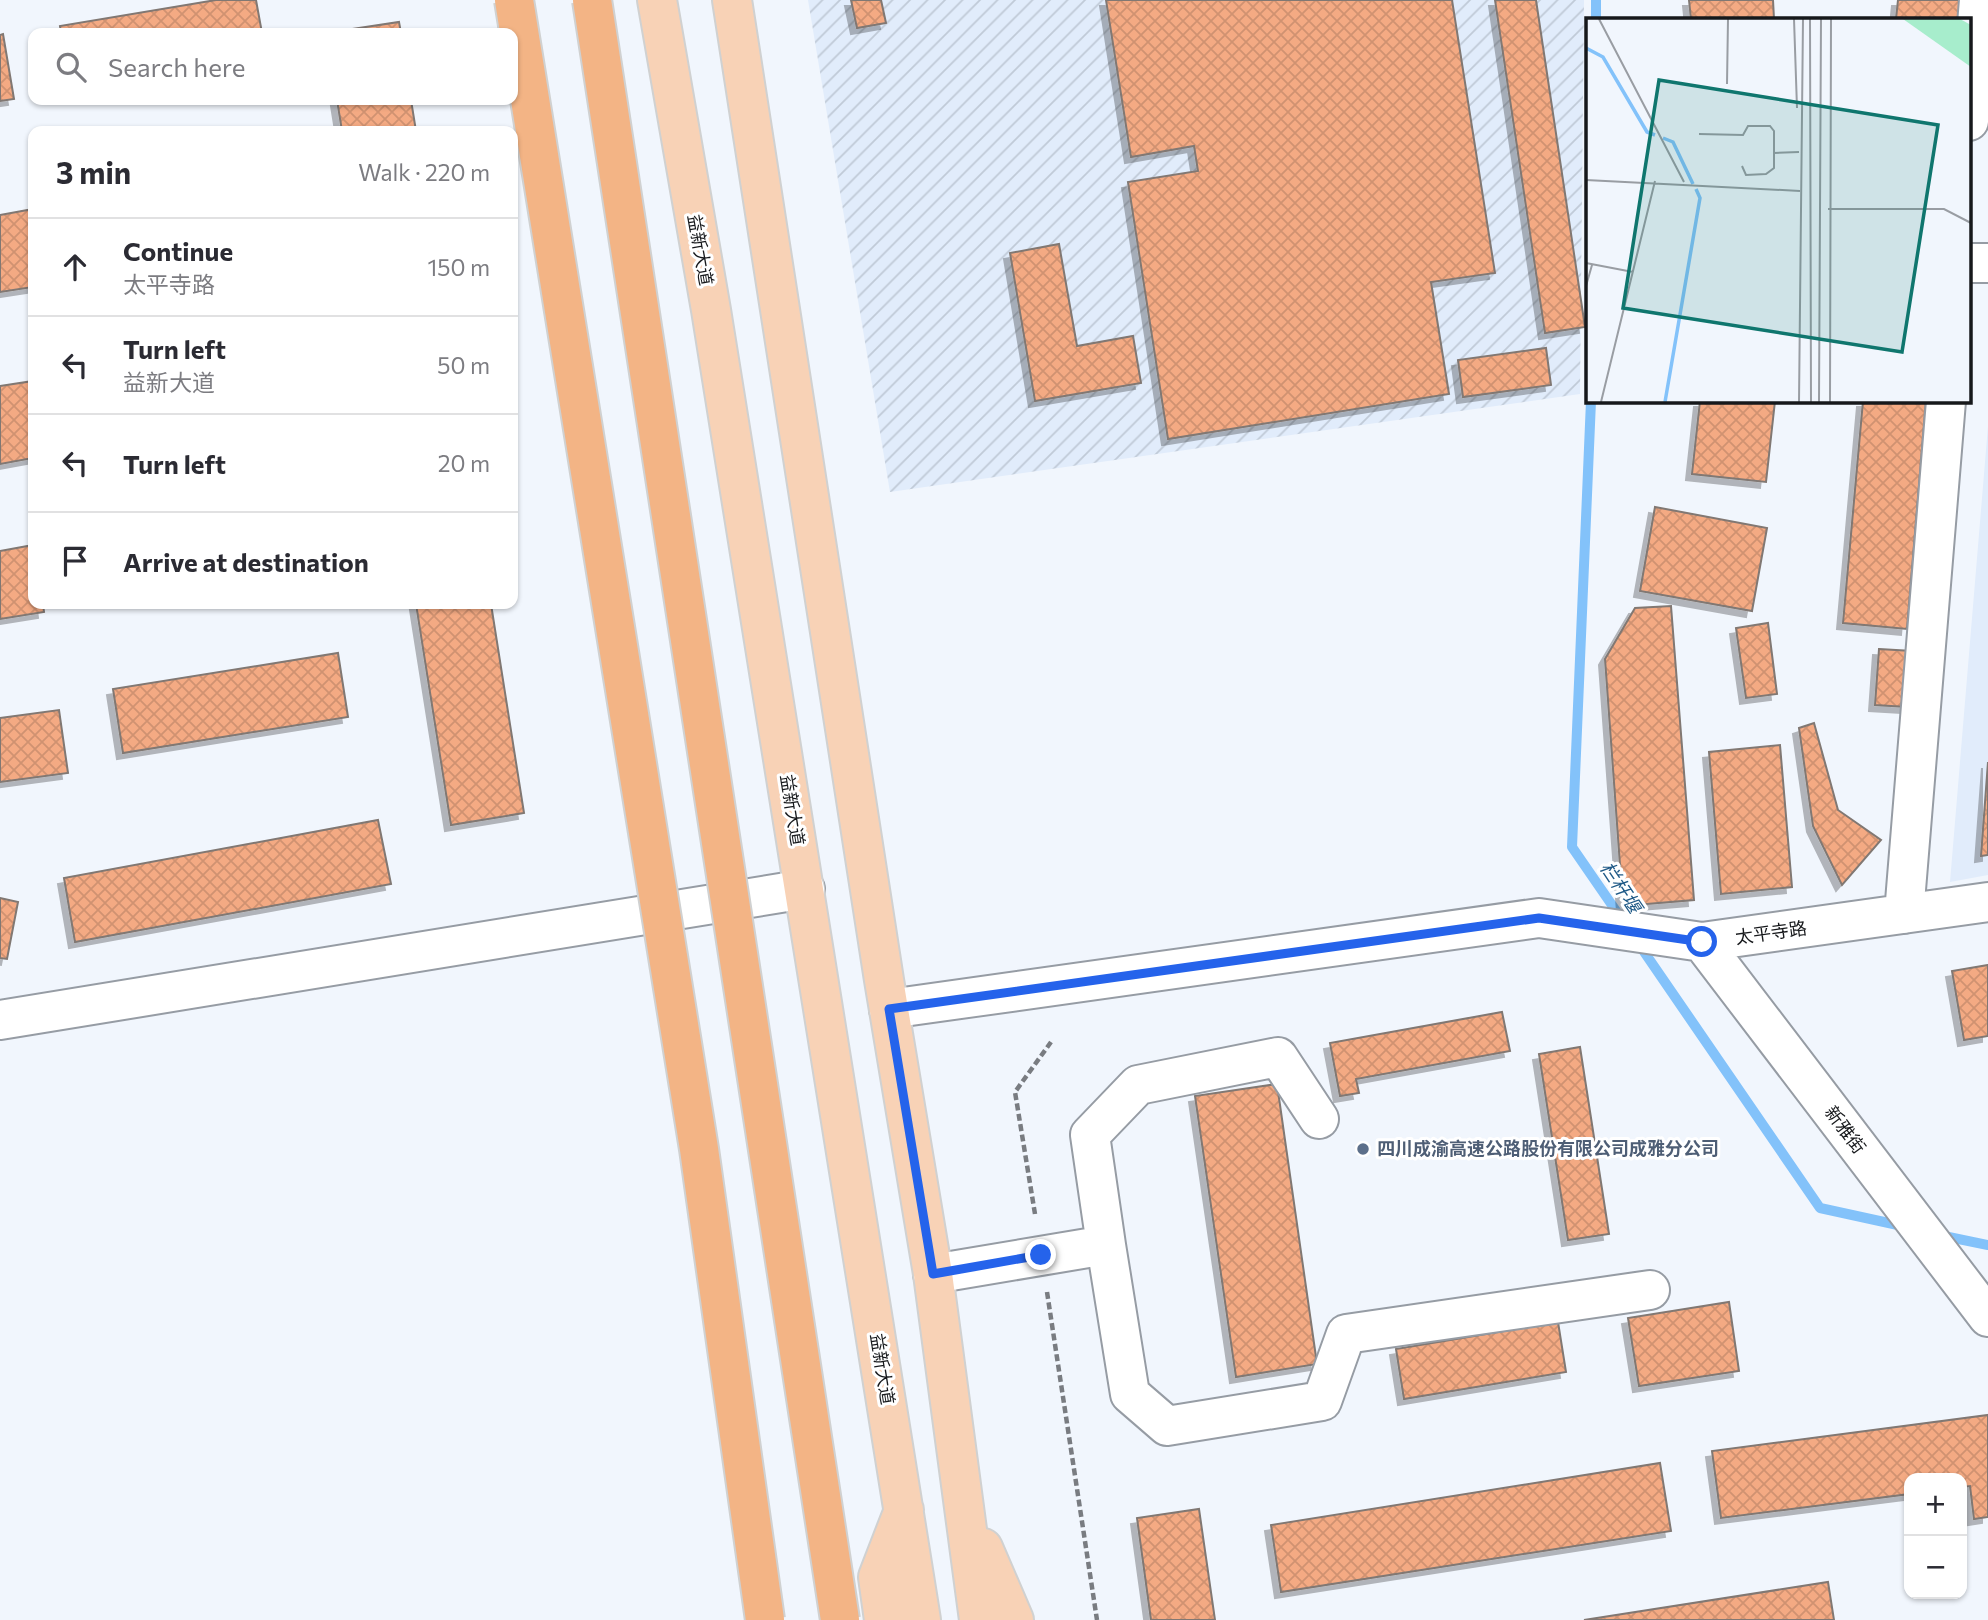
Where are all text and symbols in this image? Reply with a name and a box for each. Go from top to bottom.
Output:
inset map [1586,18,1970,402]
search box [28,28,518,105]
icon: search [52,48,90,86]
text: Search here [108,51,246,82]
text: 3 min [56,153,131,190]
text: Walk · 220 m [358,158,490,186]
street label: 益新大道 [684,212,718,287]
text: Continue [123,235,233,266]
icon: ahead [56,248,94,286]
text: 150 m [427,253,490,281]
text: 太平寺路 [123,270,215,298]
text: Turn left [123,333,226,364]
icon: left [56,346,94,384]
text: 50 m [437,351,490,379]
text: 益新大道 [123,368,215,396]
icon: left [56,444,94,482]
text: Turn left [123,448,226,479]
text: 20 m [438,449,490,477]
icon: arrive [56,542,94,580]
text: Arrive at destination [123,546,369,577]
street label: 益新大道 [776,773,809,847]
water label: 栏杆堰 [1596,857,1649,919]
street label: 太平寺路 [1734,916,1808,948]
route start [1686,926,1717,957]
street label: 新雅街 [1821,1101,1871,1158]
place label: 四川成渝高速公路股份有限公司成雅分公司 [1377,1137,1719,1159]
marker: 四川成渝高速公路股份有限公司成雅分公司 [1355,1141,1371,1157]
route end [1025,1239,1056,1270]
street label: 益新大道 [866,1332,899,1406]
map controls [1904,1473,1967,1599]
button: + [1904,1473,1967,1536]
button: − [1904,1536,1967,1599]

